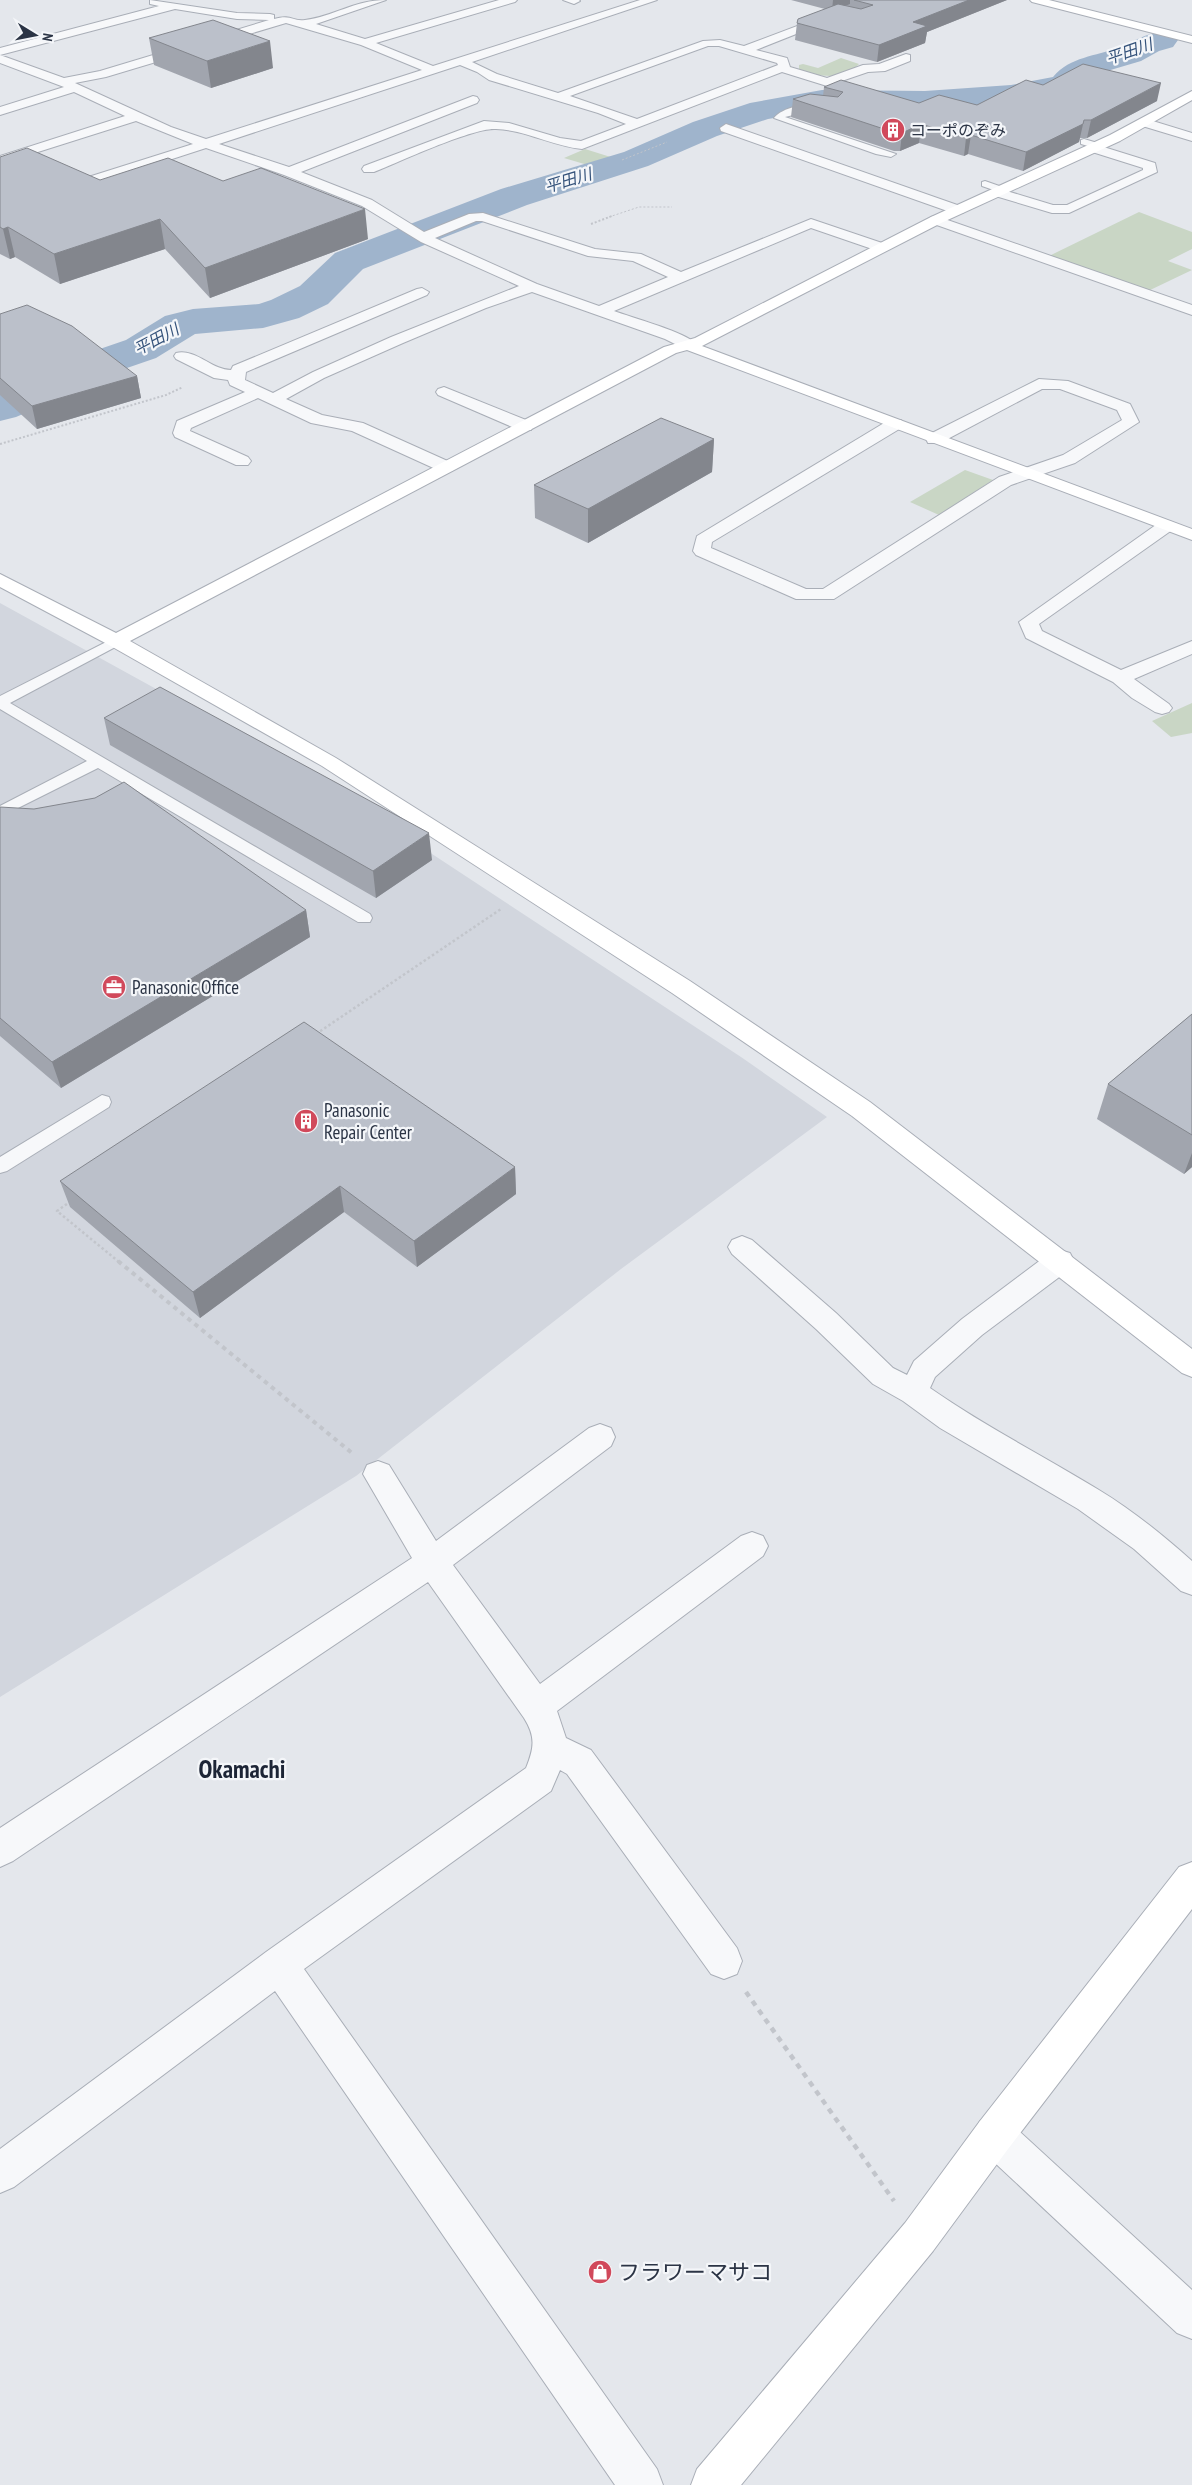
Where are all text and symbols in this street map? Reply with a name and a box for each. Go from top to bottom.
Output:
north arrow [10,10,60,60]
text: N [38,32,57,43]
water label: 平田川 [1103,33,1157,68]
building icon: コーポのぞみ [880,117,906,143]
place label: コーポのぞみ [910,120,1006,140]
water label: 平田川 [542,163,596,197]
water label: 平田川 [130,318,184,359]
office icon: Panasonic Office [101,974,127,1000]
place label: Panasonic Office [132,975,239,999]
place label: Panasonic Repair Center [324,1098,413,1144]
building icon: Panasonic Repair Center [293,1108,319,1134]
district label: Okamachi [199,1753,285,1785]
place label: フラワーマサコ [618,2258,772,2286]
shop icon: フラワーマサコ [587,2259,613,2285]

